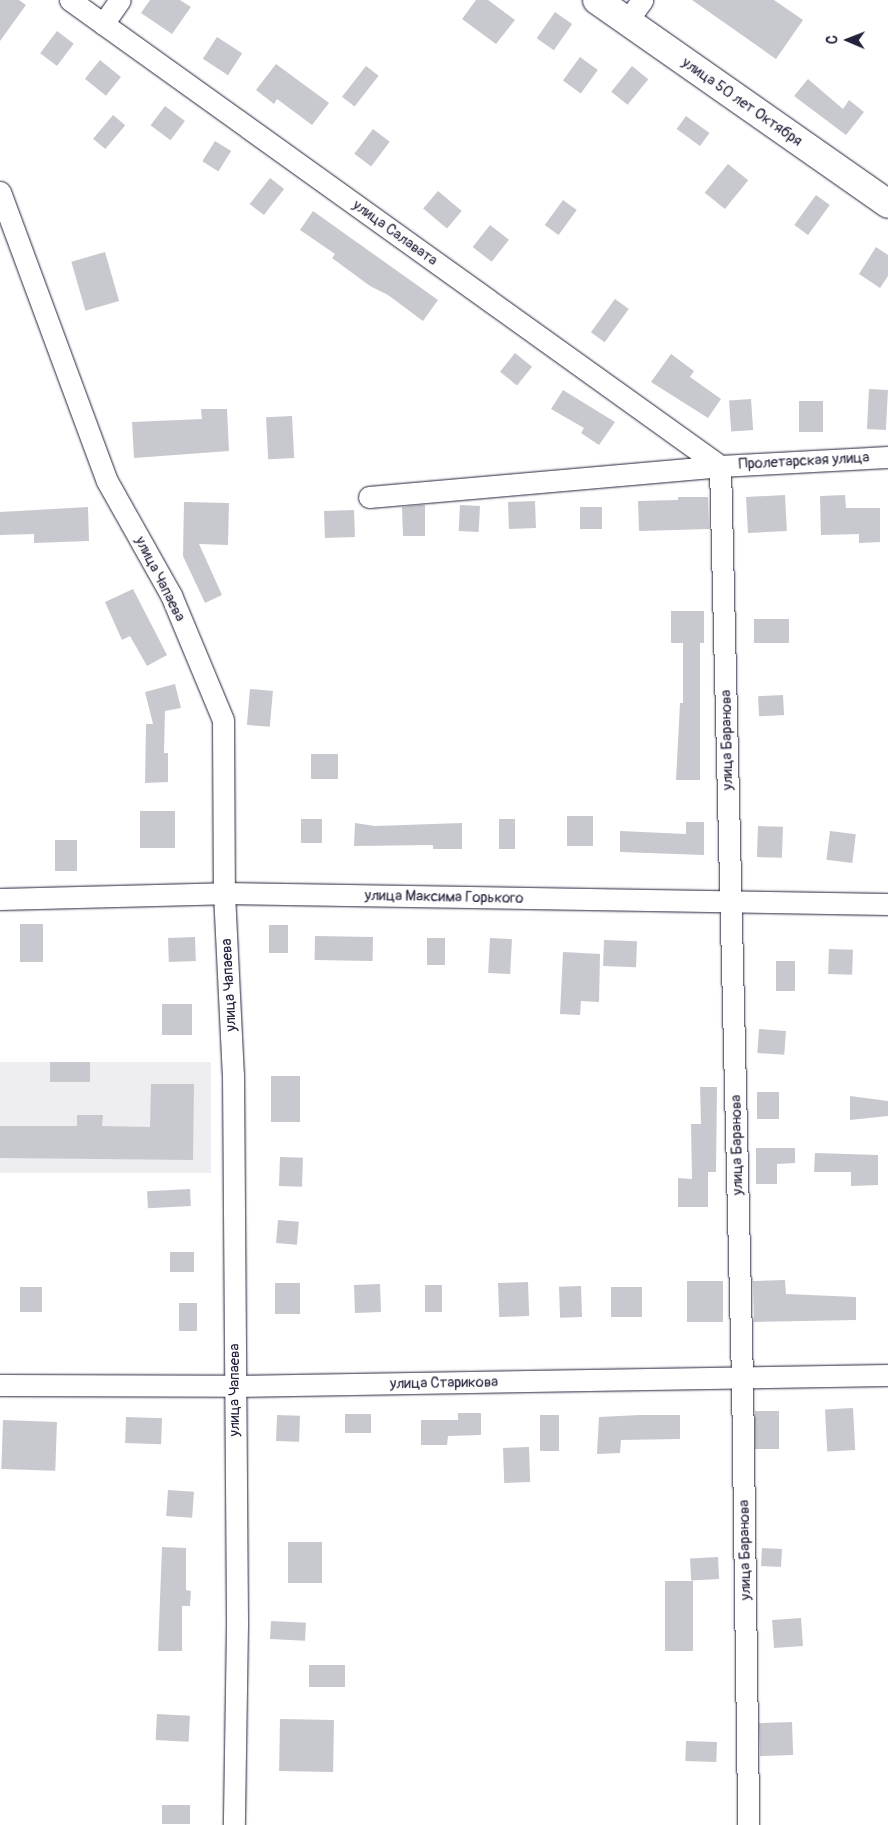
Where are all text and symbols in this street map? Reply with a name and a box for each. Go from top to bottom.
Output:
north arrow [823,15,873,65]
text: С [824,35,841,44]
street label: улица 50 лет Октября [678,54,806,150]
street label: улица Салавата [349,196,441,270]
street label: Пролетарская улица [738,449,870,473]
street label: улица Чапаева [131,534,189,624]
street label: улица Баранова [717,690,737,790]
street label: улица Максима Горького [364,887,524,907]
street label: улица Чапаева [218,938,240,1032]
street label: улица Баранова [727,1095,747,1195]
street label: улица Чапаева [226,1344,244,1436]
street label: улица Старикова [390,1373,498,1393]
street label: улица Баранова [735,1500,755,1600]

